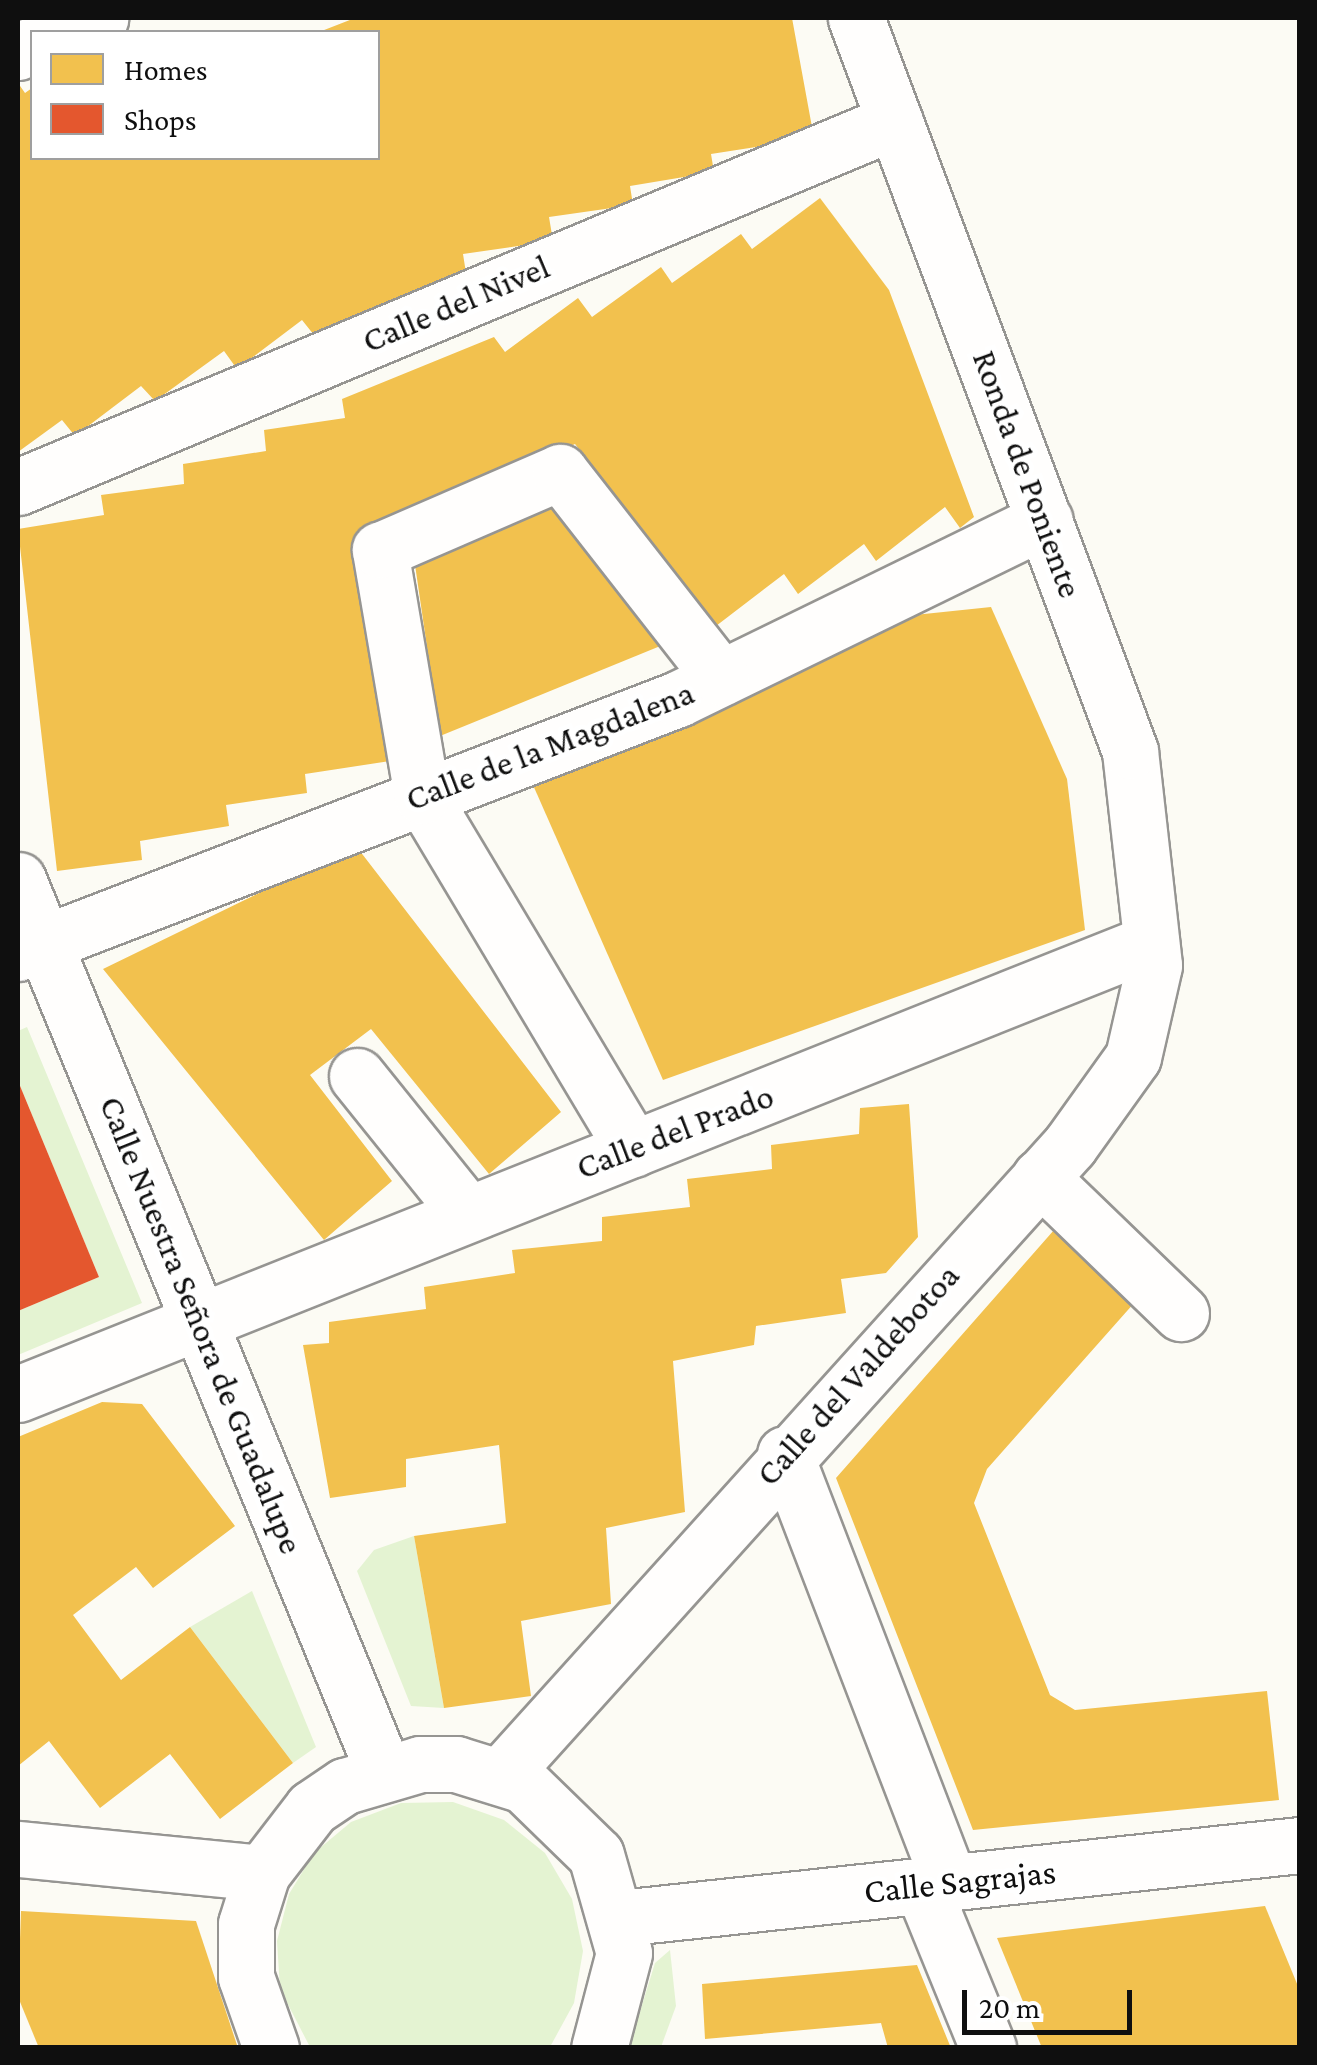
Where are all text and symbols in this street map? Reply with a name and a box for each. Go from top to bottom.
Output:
legend [30,30,380,160]
text: Homes [124,53,208,86]
text: Shops [124,103,197,136]
street label: Calle del Nivel [356,246,556,362]
street label: Ronda de Poniente [963,345,1091,603]
street label: Calle de la Magdalena [400,672,700,820]
street label: Calle del Prado [570,1075,780,1189]
street label: Calle Nuestra Señora de Guadalupe [90,1090,312,1560]
street label: Calle del Valdebotoa [747,1255,969,1495]
street label: Calle Sagrajas [862,1851,1058,1913]
scale bar [967,1970,1137,2032]
text: 20 m [979,1991,1040,2024]

